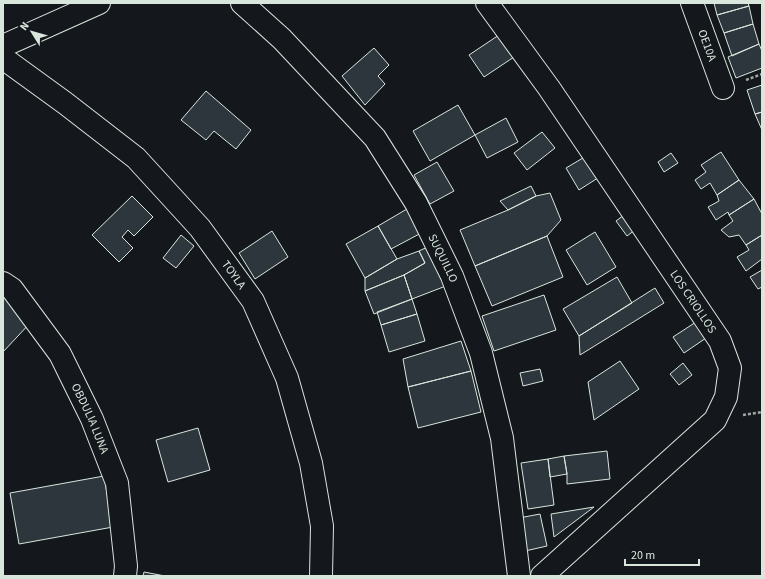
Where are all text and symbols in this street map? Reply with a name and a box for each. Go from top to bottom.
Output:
north arrow [12,12,52,52]
text: N [16,19,33,34]
street label: OE10A [693,27,721,64]
street label: SUQUILLO [424,231,462,285]
street label: TOYLA [217,257,250,293]
street label: LOS CRIOLLOS [665,267,720,337]
street label: OBDULIA LUNA [67,381,113,457]
scale bar [625,541,699,567]
text: 20 m [631,547,655,564]

